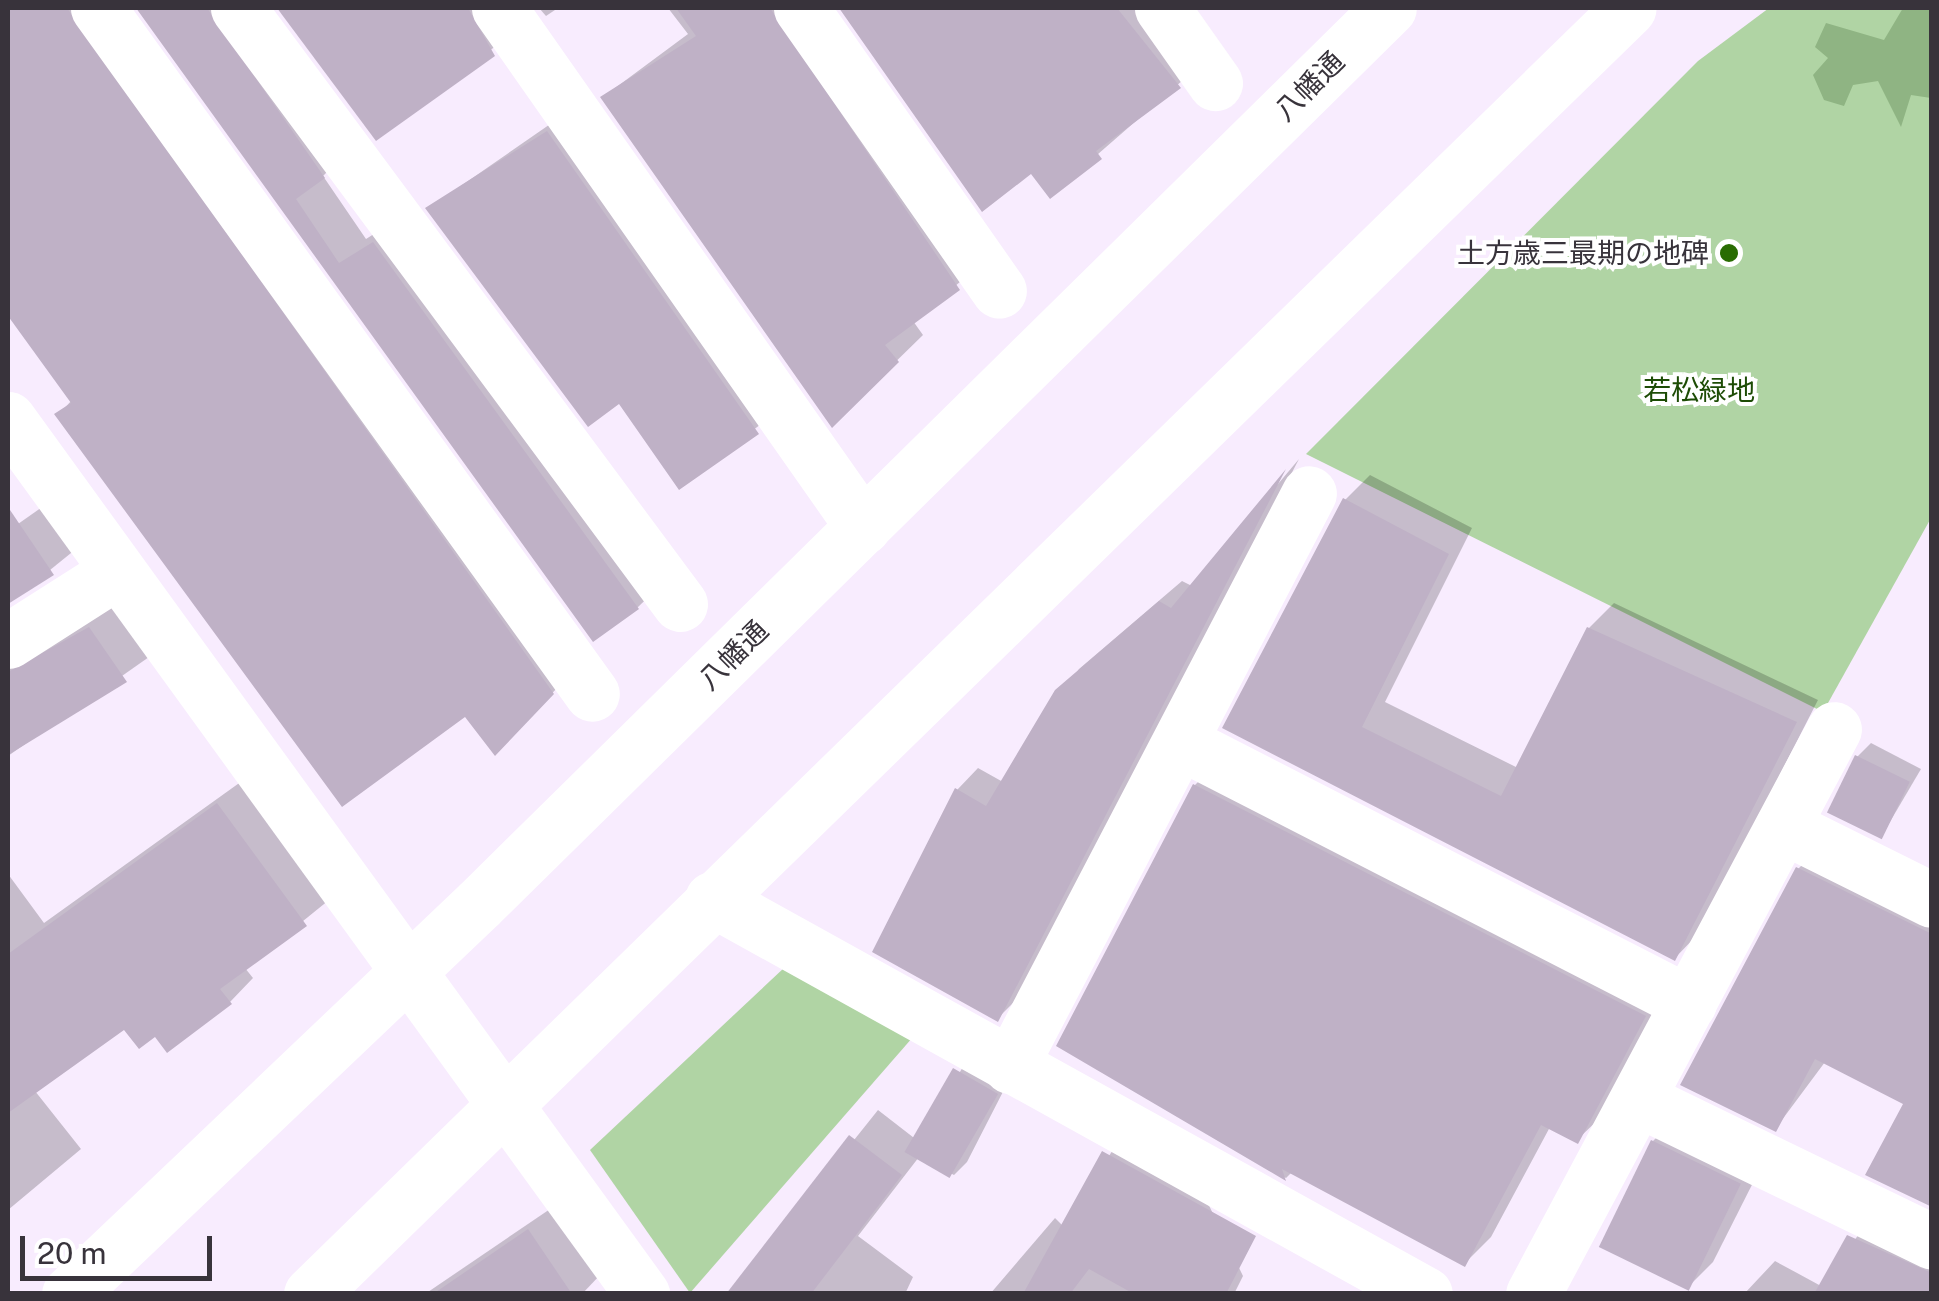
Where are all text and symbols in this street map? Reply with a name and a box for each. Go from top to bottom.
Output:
street label: 八幡通 [1267,44,1351,128]
place label: 土方歳三最期の地碑 [1457,236,1709,270]
marker: 土方歳三最期の地碑 [1718,242,1740,264]
park label: 若松緑地 [1643,373,1755,407]
street label: 八幡通 [691,613,775,697]
scale bar [25,1216,218,1278]
text: 20 m [37,1235,106,1271]

